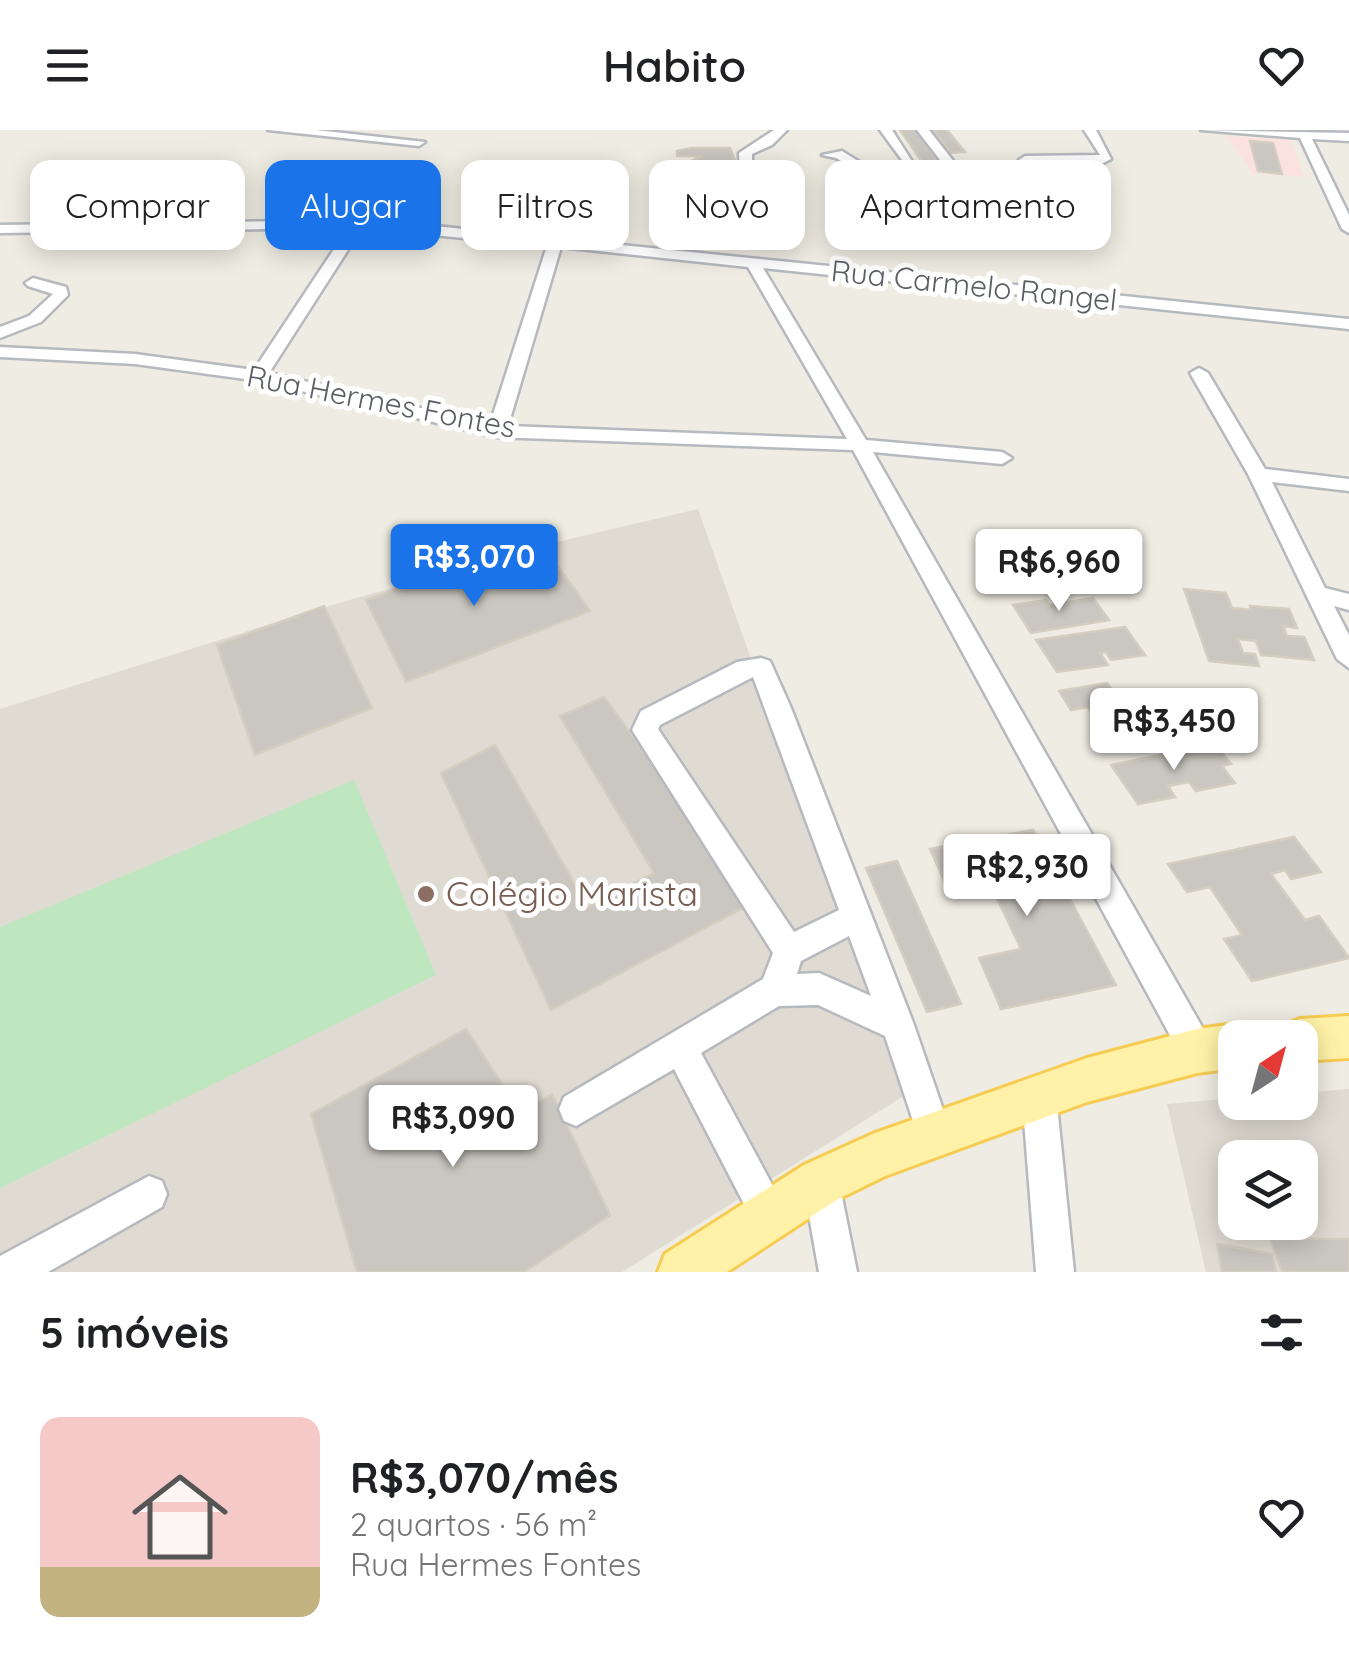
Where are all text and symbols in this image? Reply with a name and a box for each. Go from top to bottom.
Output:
text: Habito [603,37,746,93]
icon: menu [40,38,95,93]
icon: heart [1254,38,1309,93]
chip: Comprar [30,160,245,250]
chip: Alugar [265,160,441,250]
chip: Filtros [461,160,629,250]
chip: Novo [649,160,805,250]
chip: Apartamento [825,160,1111,250]
street label: Rua Carmelo Rangel [829,251,1119,319]
street label: Rua Hermes Fontes [244,356,519,446]
pin: R$3,070 [382,524,566,609]
pin: R$6,960 [967,529,1151,614]
text: R$3,070 [413,536,535,576]
text: R$6,960 [997,541,1121,581]
pin: R$3,450 [1082,688,1266,773]
text: R$3,450 [1112,700,1236,740]
pin: R$2,930 [935,834,1119,919]
text: R$2,930 [965,846,1089,886]
place label: Colégio Marista [446,871,698,915]
marker: Colégio Marista [415,883,437,905]
north arrow [1218,1020,1318,1120]
map controls [1218,1020,1318,1240]
pin: R$3,090 [361,1085,545,1170]
text: R$3,090 [391,1097,515,1137]
button: layers [1218,1140,1318,1240]
icon: filters [1254,1305,1309,1360]
text: 5 imóveis [40,1306,229,1359]
text: R$3,070/mês [350,1451,619,1504]
icon: home [120,1457,240,1577]
icon: heart [1254,1490,1309,1545]
text: 2 quartos · 56 m² [350,1504,597,1544]
text: Rua Hermes Fontes [350,1544,641,1584]

